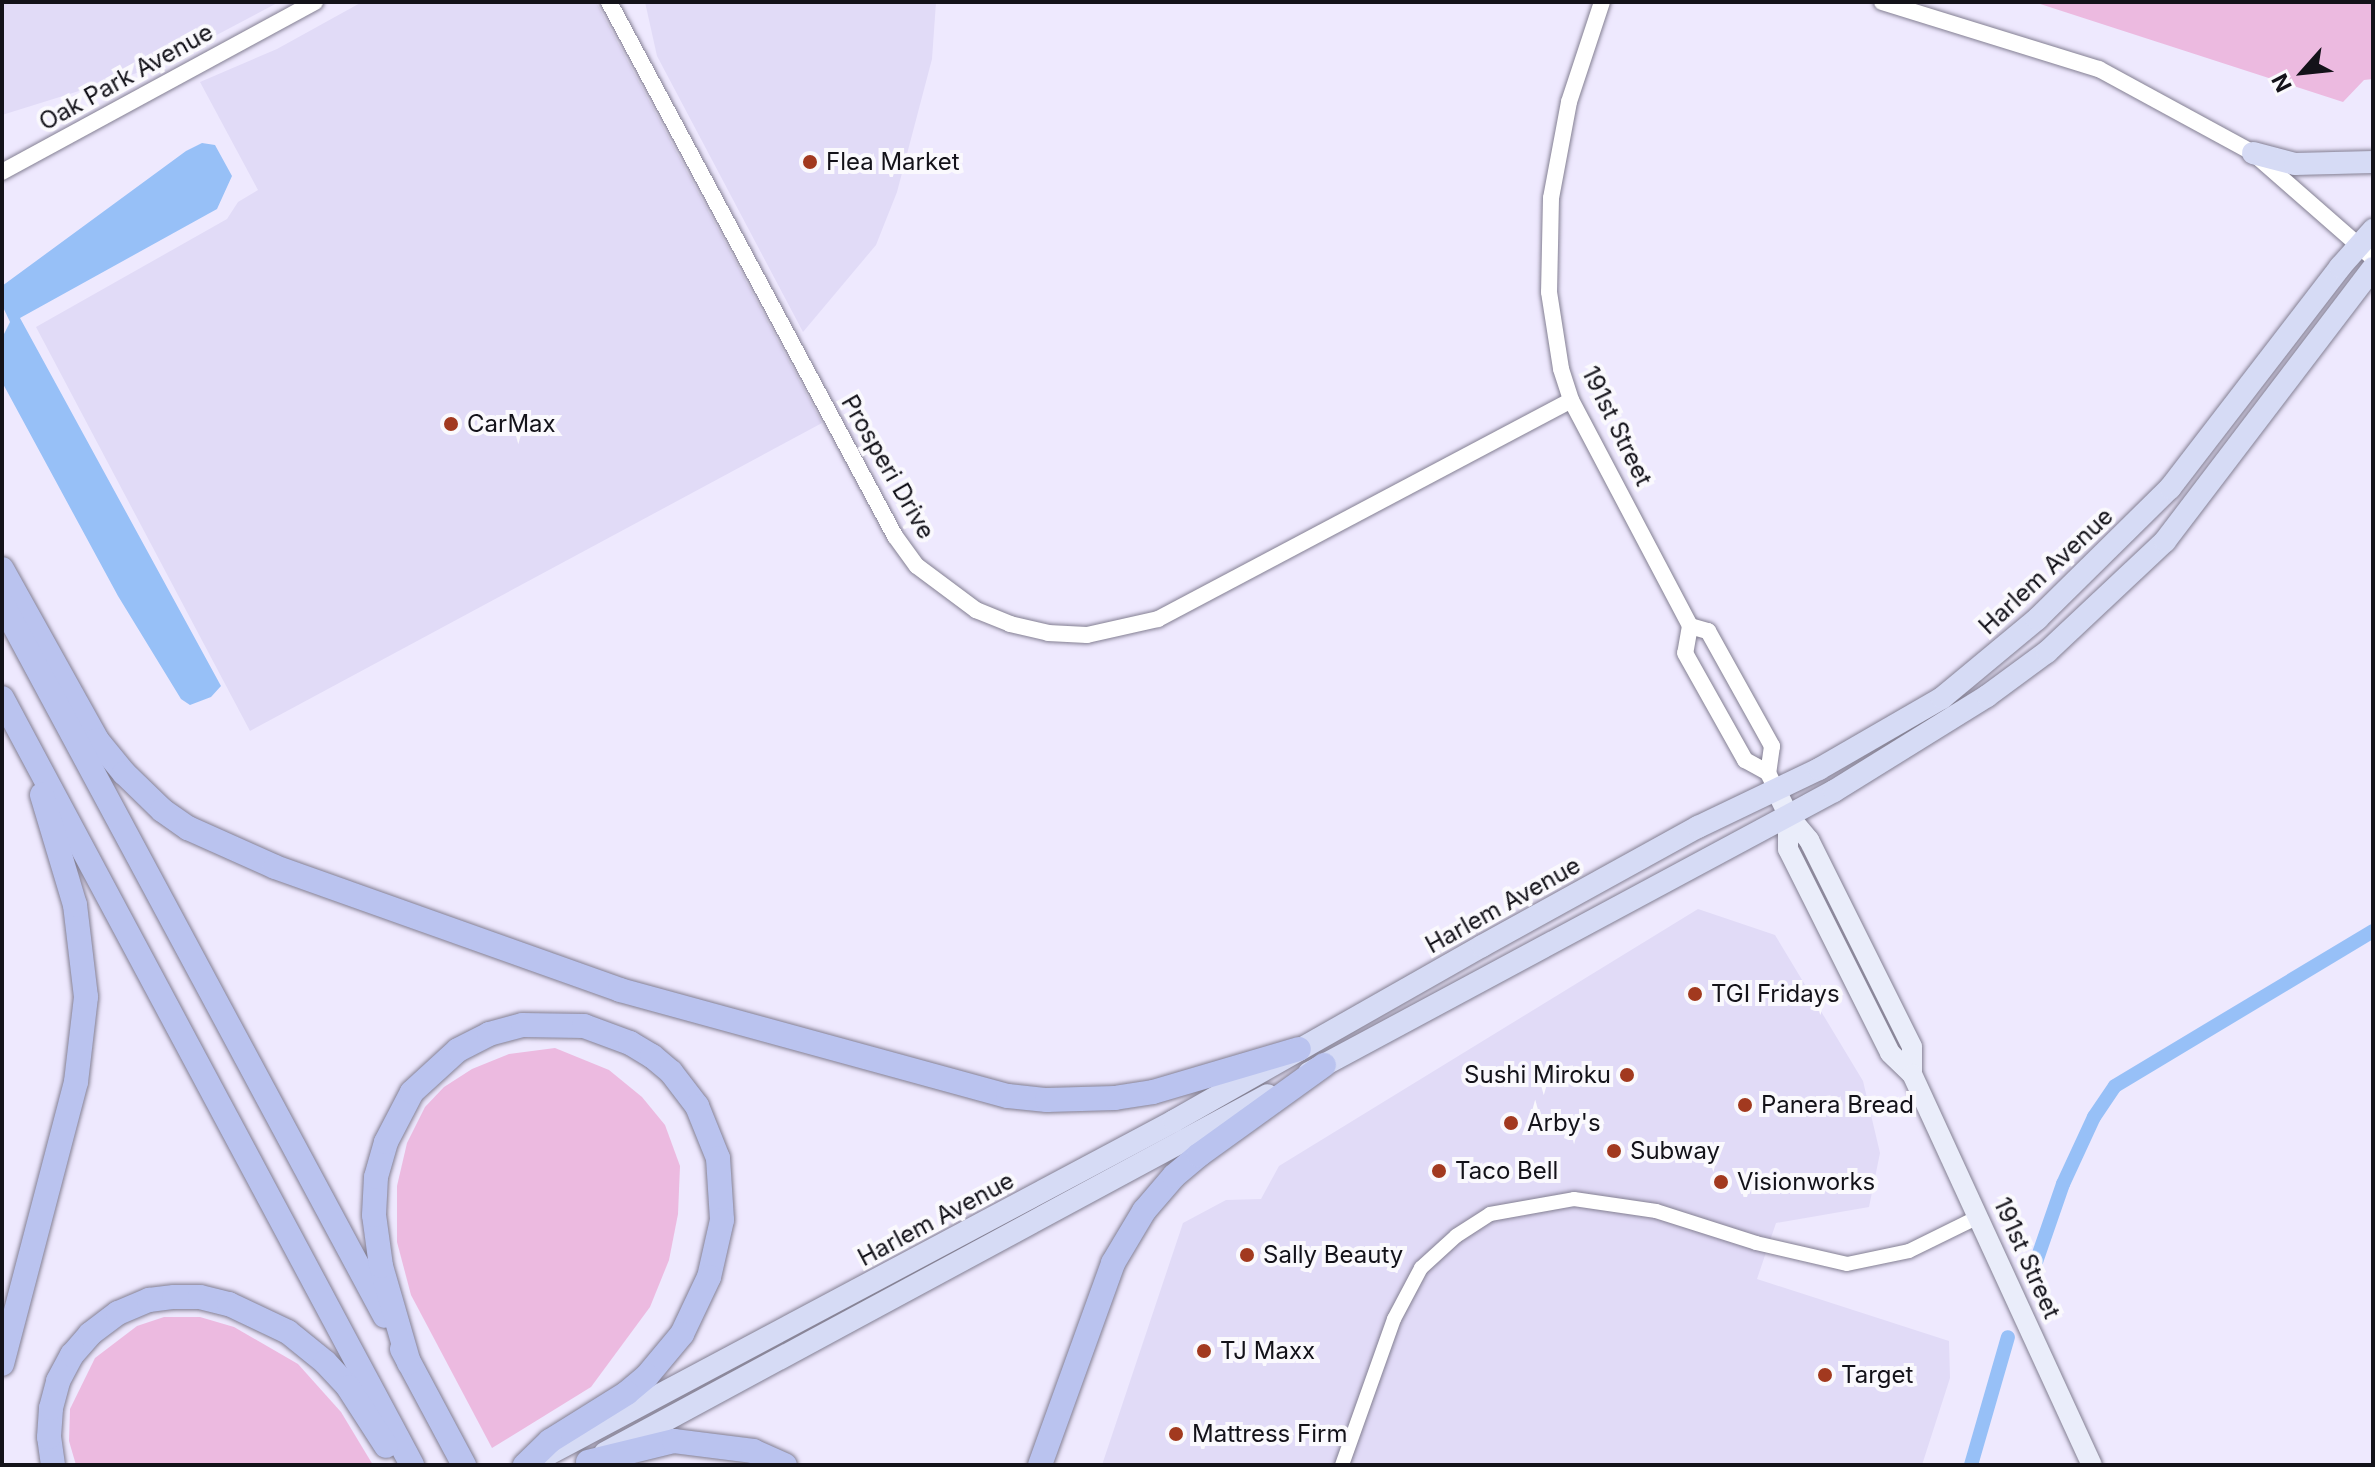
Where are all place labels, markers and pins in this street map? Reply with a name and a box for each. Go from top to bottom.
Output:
place label: Flea Market [826,148,959,176]
marker: Flea Market [801,153,819,171]
place label: CarMax [467,410,556,438]
marker: CarMax [442,415,460,433]
place label: TGI Fridays [1711,980,1840,1008]
marker: TGI Fridays [1686,985,1704,1003]
place label: Sushi Miroku [1464,1061,1611,1089]
marker: Sushi Miroku [1618,1066,1636,1084]
place label: Panera Bread [1761,1091,1914,1119]
marker: Panera Bread [1736,1096,1754,1114]
place label: Arby's [1527,1109,1601,1137]
marker: Arby's [1502,1114,1520,1132]
place label: Subway [1630,1137,1720,1165]
marker: Subway [1605,1142,1623,1160]
place label: Taco Bell [1455,1157,1558,1185]
marker: Taco Bell [1430,1162,1448,1180]
place label: Visionworks [1737,1168,1875,1196]
marker: Visionworks [1712,1173,1730,1191]
place label: Sally Beauty [1263,1241,1403,1269]
marker: Sally Beauty [1238,1246,1256,1264]
place label: TJ Maxx [1220,1337,1315,1365]
marker: TJ Maxx [1195,1342,1213,1360]
place label: Target [1841,1361,1913,1389]
marker: Target [1816,1366,1834,1384]
place label: Mattress Firm [1192,1420,1347,1448]
marker: Mattress Firm [1167,1425,1185,1443]

